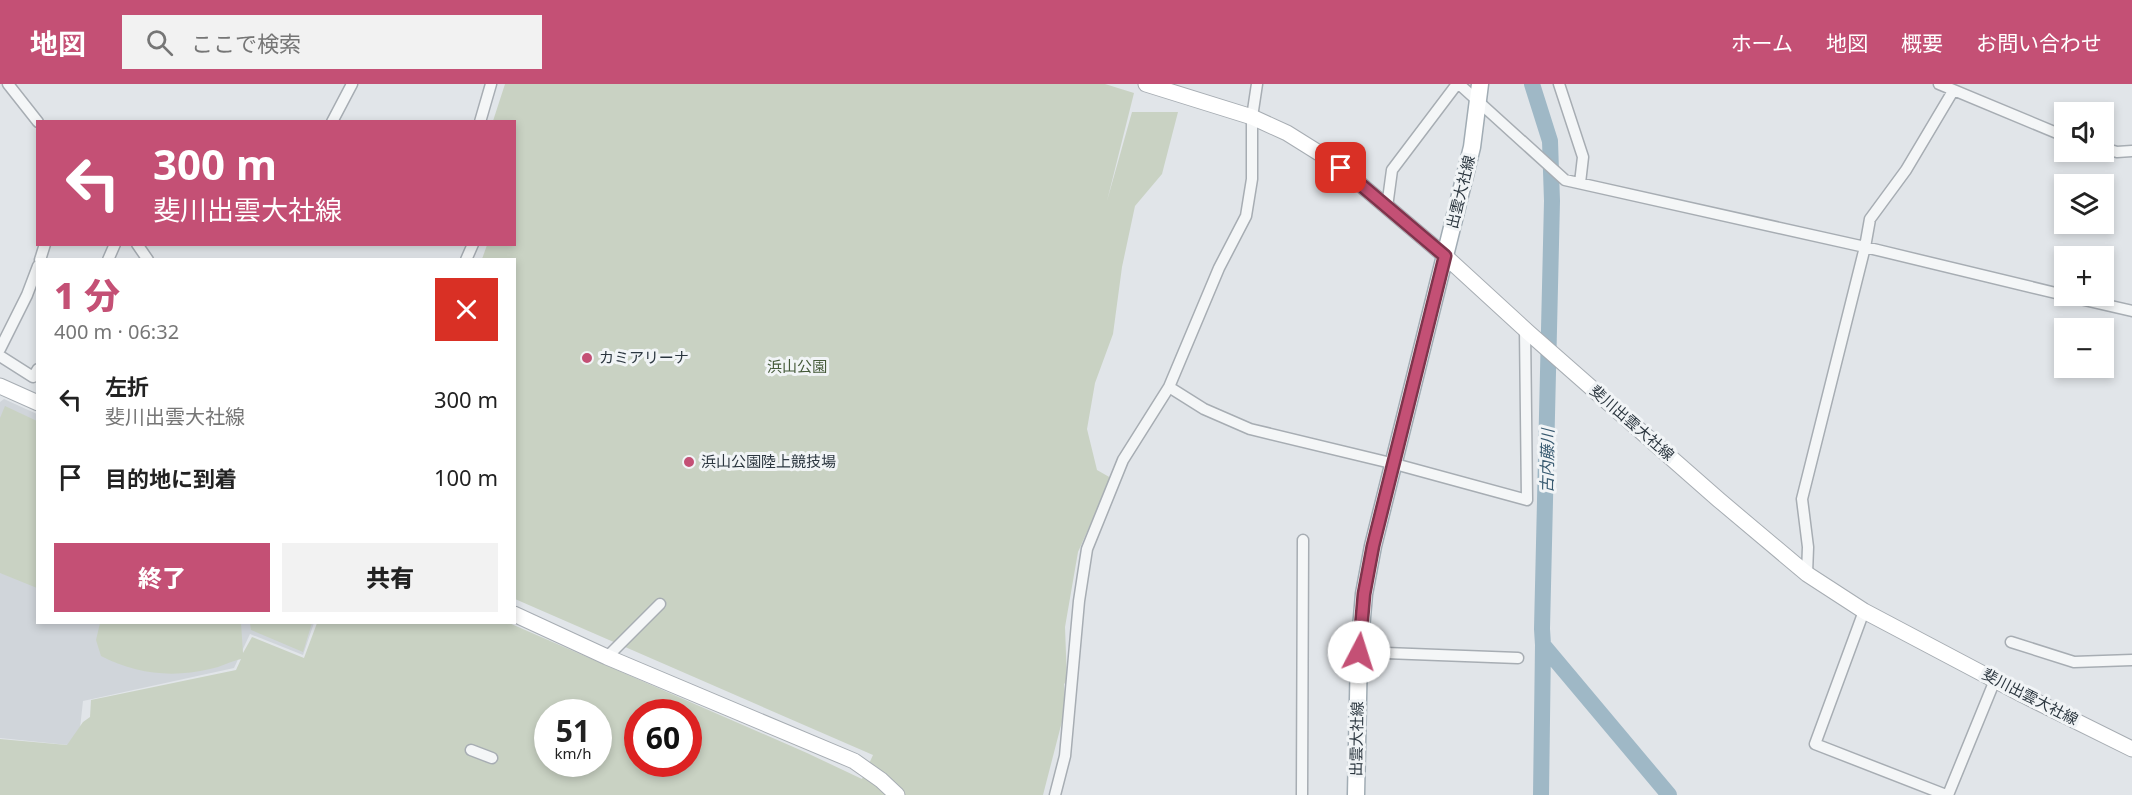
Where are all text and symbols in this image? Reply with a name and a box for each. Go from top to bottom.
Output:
search box [122,15,542,69]
text: 地図 [30,24,86,62]
icon: search [143,26,176,59]
text: ここで検索 [191,28,301,58]
text: ホーム [1731,29,1793,57]
text: 地図 [1826,29,1868,57]
text: 概要 [1901,29,1943,57]
text: お問い合わせ [1976,29,2102,57]
map controls [2054,102,2114,378]
button: sound [2054,102,2114,162]
text: 300 m [153,135,277,192]
pin [1315,142,1366,193]
icon: left [54,144,132,222]
icon: arrive [1324,151,1357,184]
street label: 出雲大社線 [1441,153,1479,231]
button: layers [2054,174,2114,234]
text: 斐川出雲大社線 [153,191,342,228]
button: + [2054,246,2114,306]
text: 1 分 [54,271,120,320]
button: close [435,278,498,341]
text: 400 m · 06:32 [54,318,179,345]
button: − [2054,318,2114,378]
place label: カミアリーナ [599,347,689,367]
marker: カミアリーナ [580,351,594,365]
park label: 浜山公園 [767,356,827,376]
text: 左折 [105,371,149,401]
street label: 斐川出雲大社線 [1586,380,1679,464]
icon: left [54,383,87,416]
text: 300 m [434,384,498,414]
text: 斐川出雲大社線 [105,403,245,430]
water label: 古内藤川 [1535,427,1559,493]
place label: 浜山公園陸上競技場 [701,451,836,471]
marker: 浜山公園陸上競技場 [682,455,696,469]
icon: arrive [54,461,87,494]
text: 100 m [434,462,498,492]
text: 目的地に到着 [105,463,237,493]
button: 終了 [54,543,270,612]
button: 共有 [282,543,498,612]
position arrow [1327,620,1391,684]
street label: 斐川出雲大社線 [1979,663,2082,729]
speed limit sign: 60 [624,699,702,777]
street label: 出雲大社線 [1345,701,1367,777]
text: 51 [556,710,590,751]
text: km/h [555,743,591,763]

